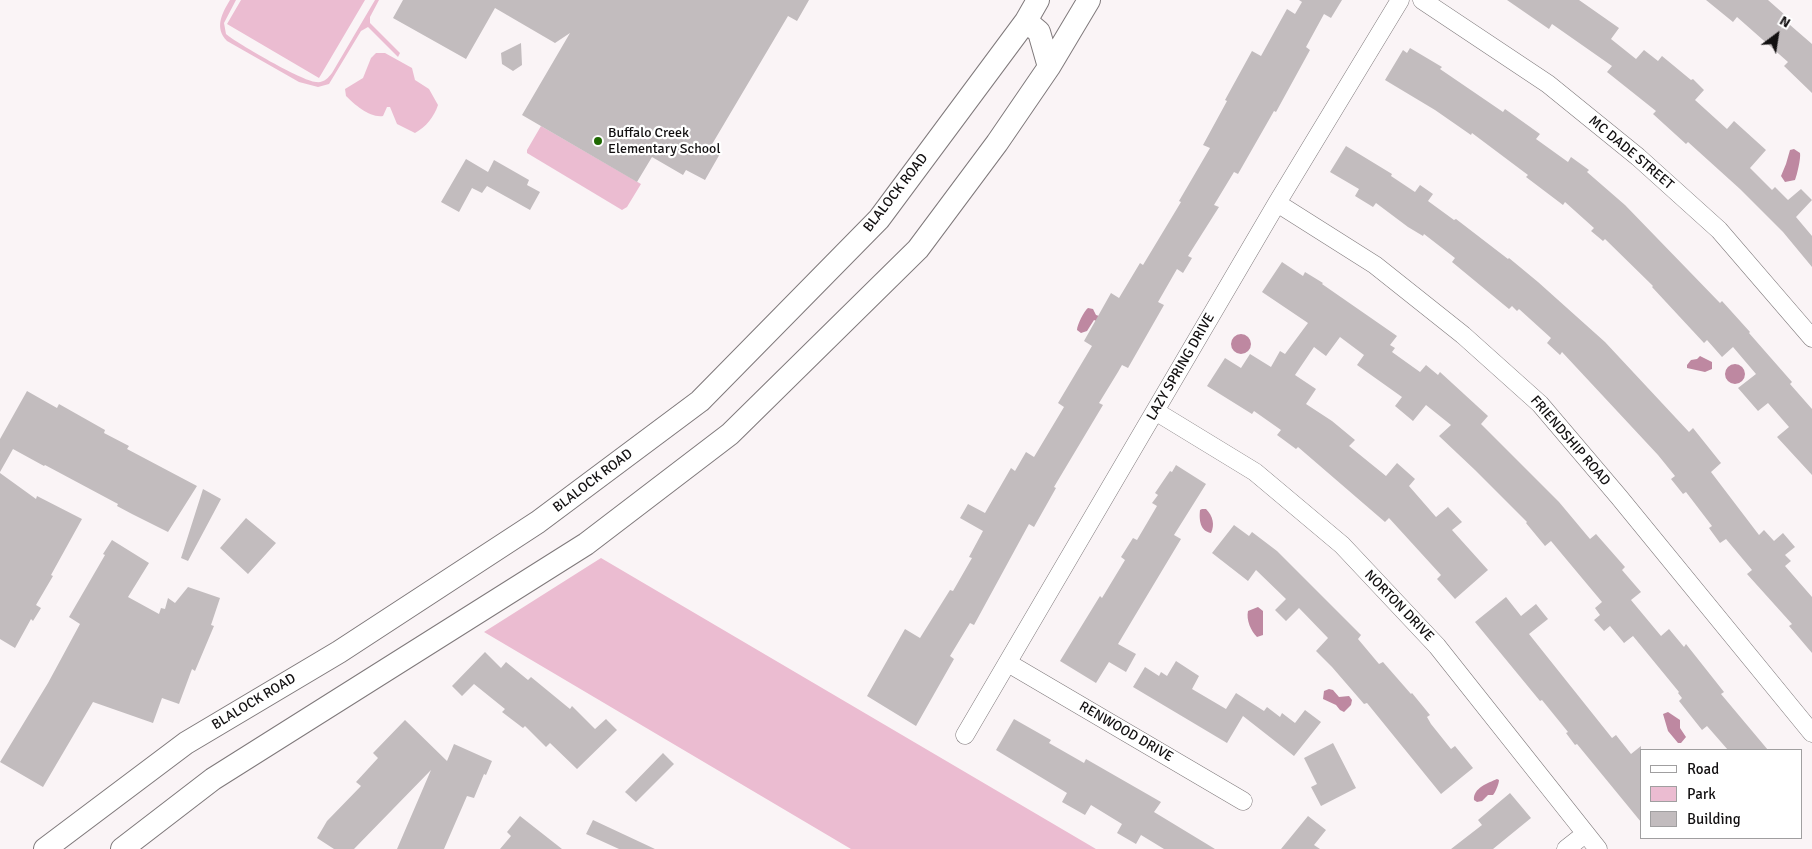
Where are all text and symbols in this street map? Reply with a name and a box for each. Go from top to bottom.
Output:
north arrow [1752,10,1802,60]
text: N [1776,12,1794,32]
street label: MC DADE STREET [1585,113,1677,193]
place label: Buffalo Creek Elementary School [608,125,721,158]
marker: Buffalo Creek Elementary School [592,135,604,147]
street label: BLALOCK ROAD [860,150,932,236]
street label: LAZY SPRING DRIVE [1143,310,1219,424]
street label: FRIENDSHIP ROAD [1526,393,1614,489]
street label: BLALOCK ROAD [550,446,636,516]
street label: NORTON DRIVE [1361,567,1437,645]
street label: BLALOCK ROAD [209,670,299,734]
street label: RENWOOD DRIVE [1076,698,1176,766]
legend [1640,749,1802,839]
text: Road [1687,760,1719,778]
text: Park [1687,785,1716,803]
text: Building [1687,810,1741,828]

